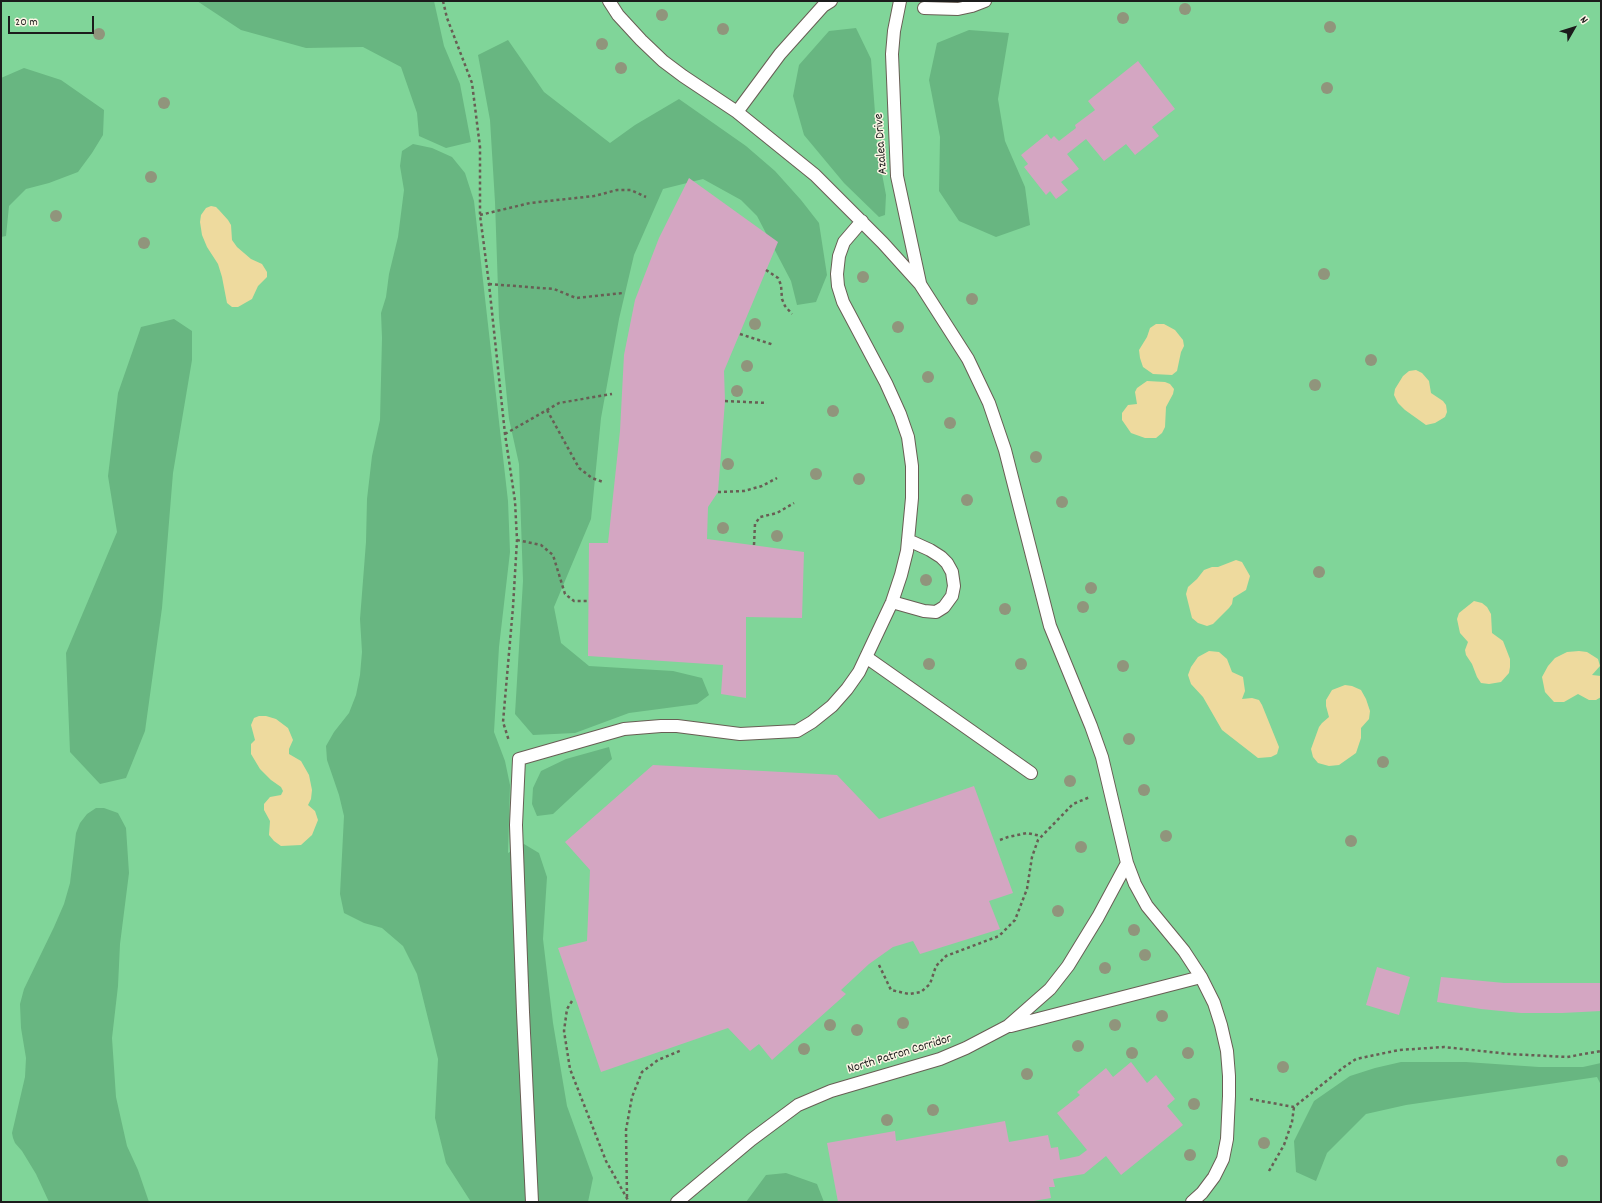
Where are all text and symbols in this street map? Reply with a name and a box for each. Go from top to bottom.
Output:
scale bar [10,8,96,34]
north arrow [1554,8,1594,48]
text: N [1575,13,1591,28]
text: 20 m [15,14,38,31]
street label: Azalea Drive [872,113,892,175]
street label: North Patron Corridor [846,1032,954,1078]

